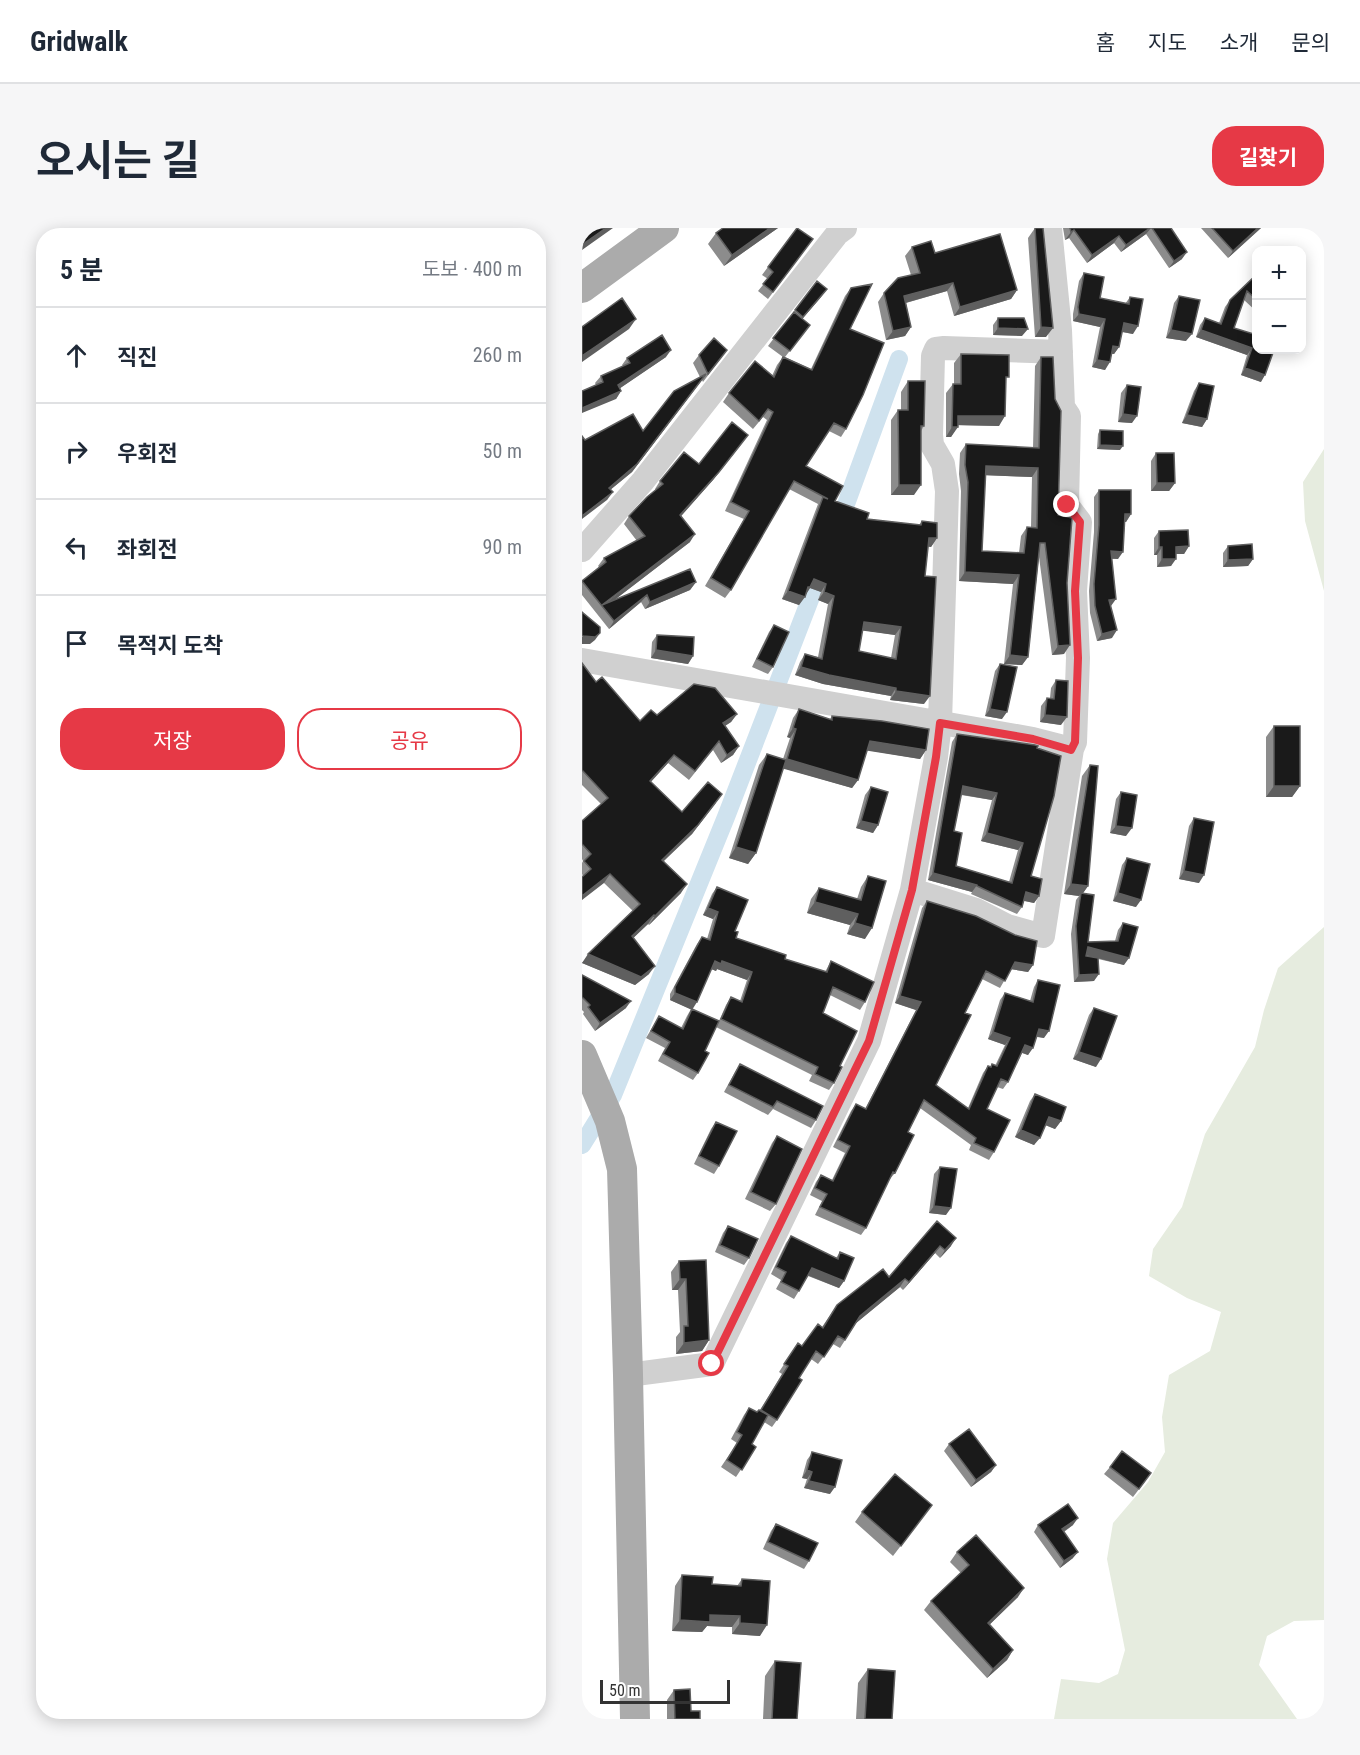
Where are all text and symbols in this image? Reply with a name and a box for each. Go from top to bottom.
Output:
text: Gridwalk [30,25,128,58]
text: 홈 [1096,31,1115,55]
text: 지도 [1148,31,1187,55]
text: 소개 [1220,31,1258,55]
text: 문의 [1291,31,1330,55]
button: 길찾기 [1212,126,1324,186]
text: 오시는 길 [36,136,200,185]
map controls [1252,246,1306,354]
button: + [1252,246,1306,300]
text: 5 분 [60,255,103,285]
text: 도보 · 400 m [422,257,522,281]
button: − [1252,300,1306,354]
icon: ahead [60,339,93,372]
text: 260 m [473,343,522,367]
text: 직진 [117,345,157,370]
icon: right [60,435,93,468]
text: 50 m [483,439,522,463]
text: 우회전 [117,441,178,466]
route end [1053,491,1079,517]
icon: left [60,531,93,564]
text: 90 m [483,535,522,559]
text: 좌회전 [117,537,178,562]
icon: arrive [60,627,93,660]
text: 목적지 도착 [117,633,223,658]
button: 저장 [60,708,285,770]
button: 공유 [297,708,522,770]
route start [698,1350,724,1376]
scale bar [600,1677,730,1704]
text: 50 m [609,1681,641,1700]

